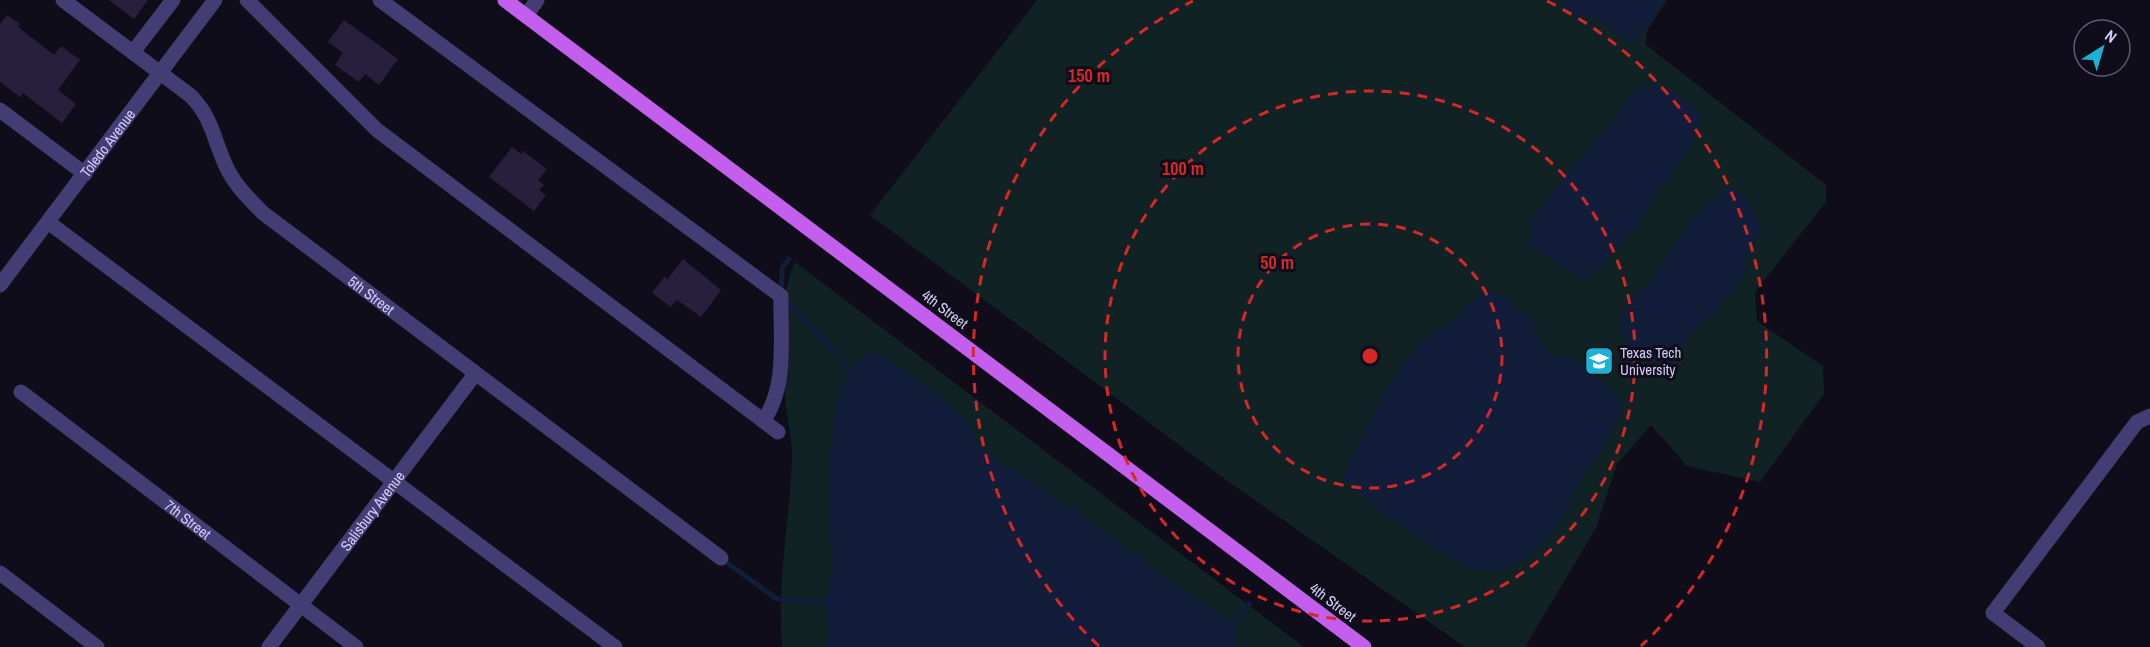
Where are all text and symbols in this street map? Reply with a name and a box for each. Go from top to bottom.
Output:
north arrow [2072,18,2132,78]
text: N [2101,24,2121,48]
text: 150 m [1068,63,1110,88]
street label: Toledo Avenue [75,104,140,181]
text: 100 m [1162,156,1204,181]
text: 50 m [1260,250,1294,275]
street label: 5th Street [344,270,400,320]
street label: 4th Street [917,285,973,334]
place label: Texas Tech University [1620,342,1681,380]
school or university icon: Texas Tech University [1583,345,1615,377]
centre of rings [1360,346,1380,366]
street label: Salisbury Avenue [335,466,409,555]
street label: 7th Street [160,495,216,544]
street label: 4th Street [1305,578,1361,627]

